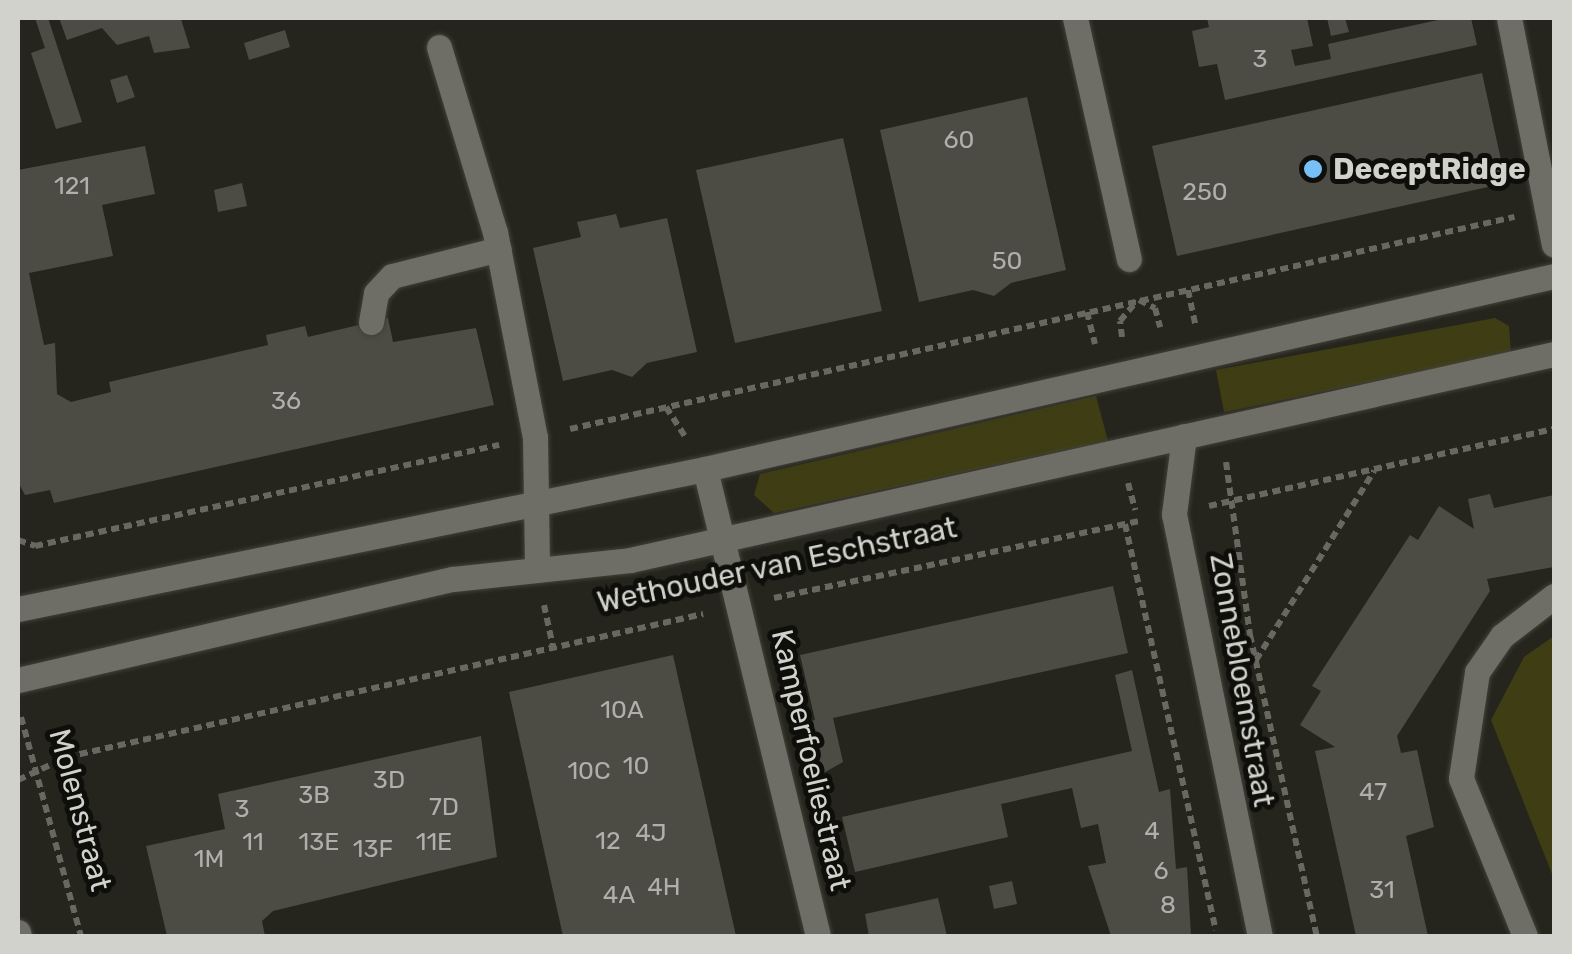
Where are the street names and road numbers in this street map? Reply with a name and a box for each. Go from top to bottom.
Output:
street label: Wethouder van Eschstraat [593,509,961,621]
street label: Zonnebloemstraat [1202,551,1282,809]
street label: Kamperfoeliestraat [763,626,859,894]
street label: Molenstraat [41,725,119,895]

